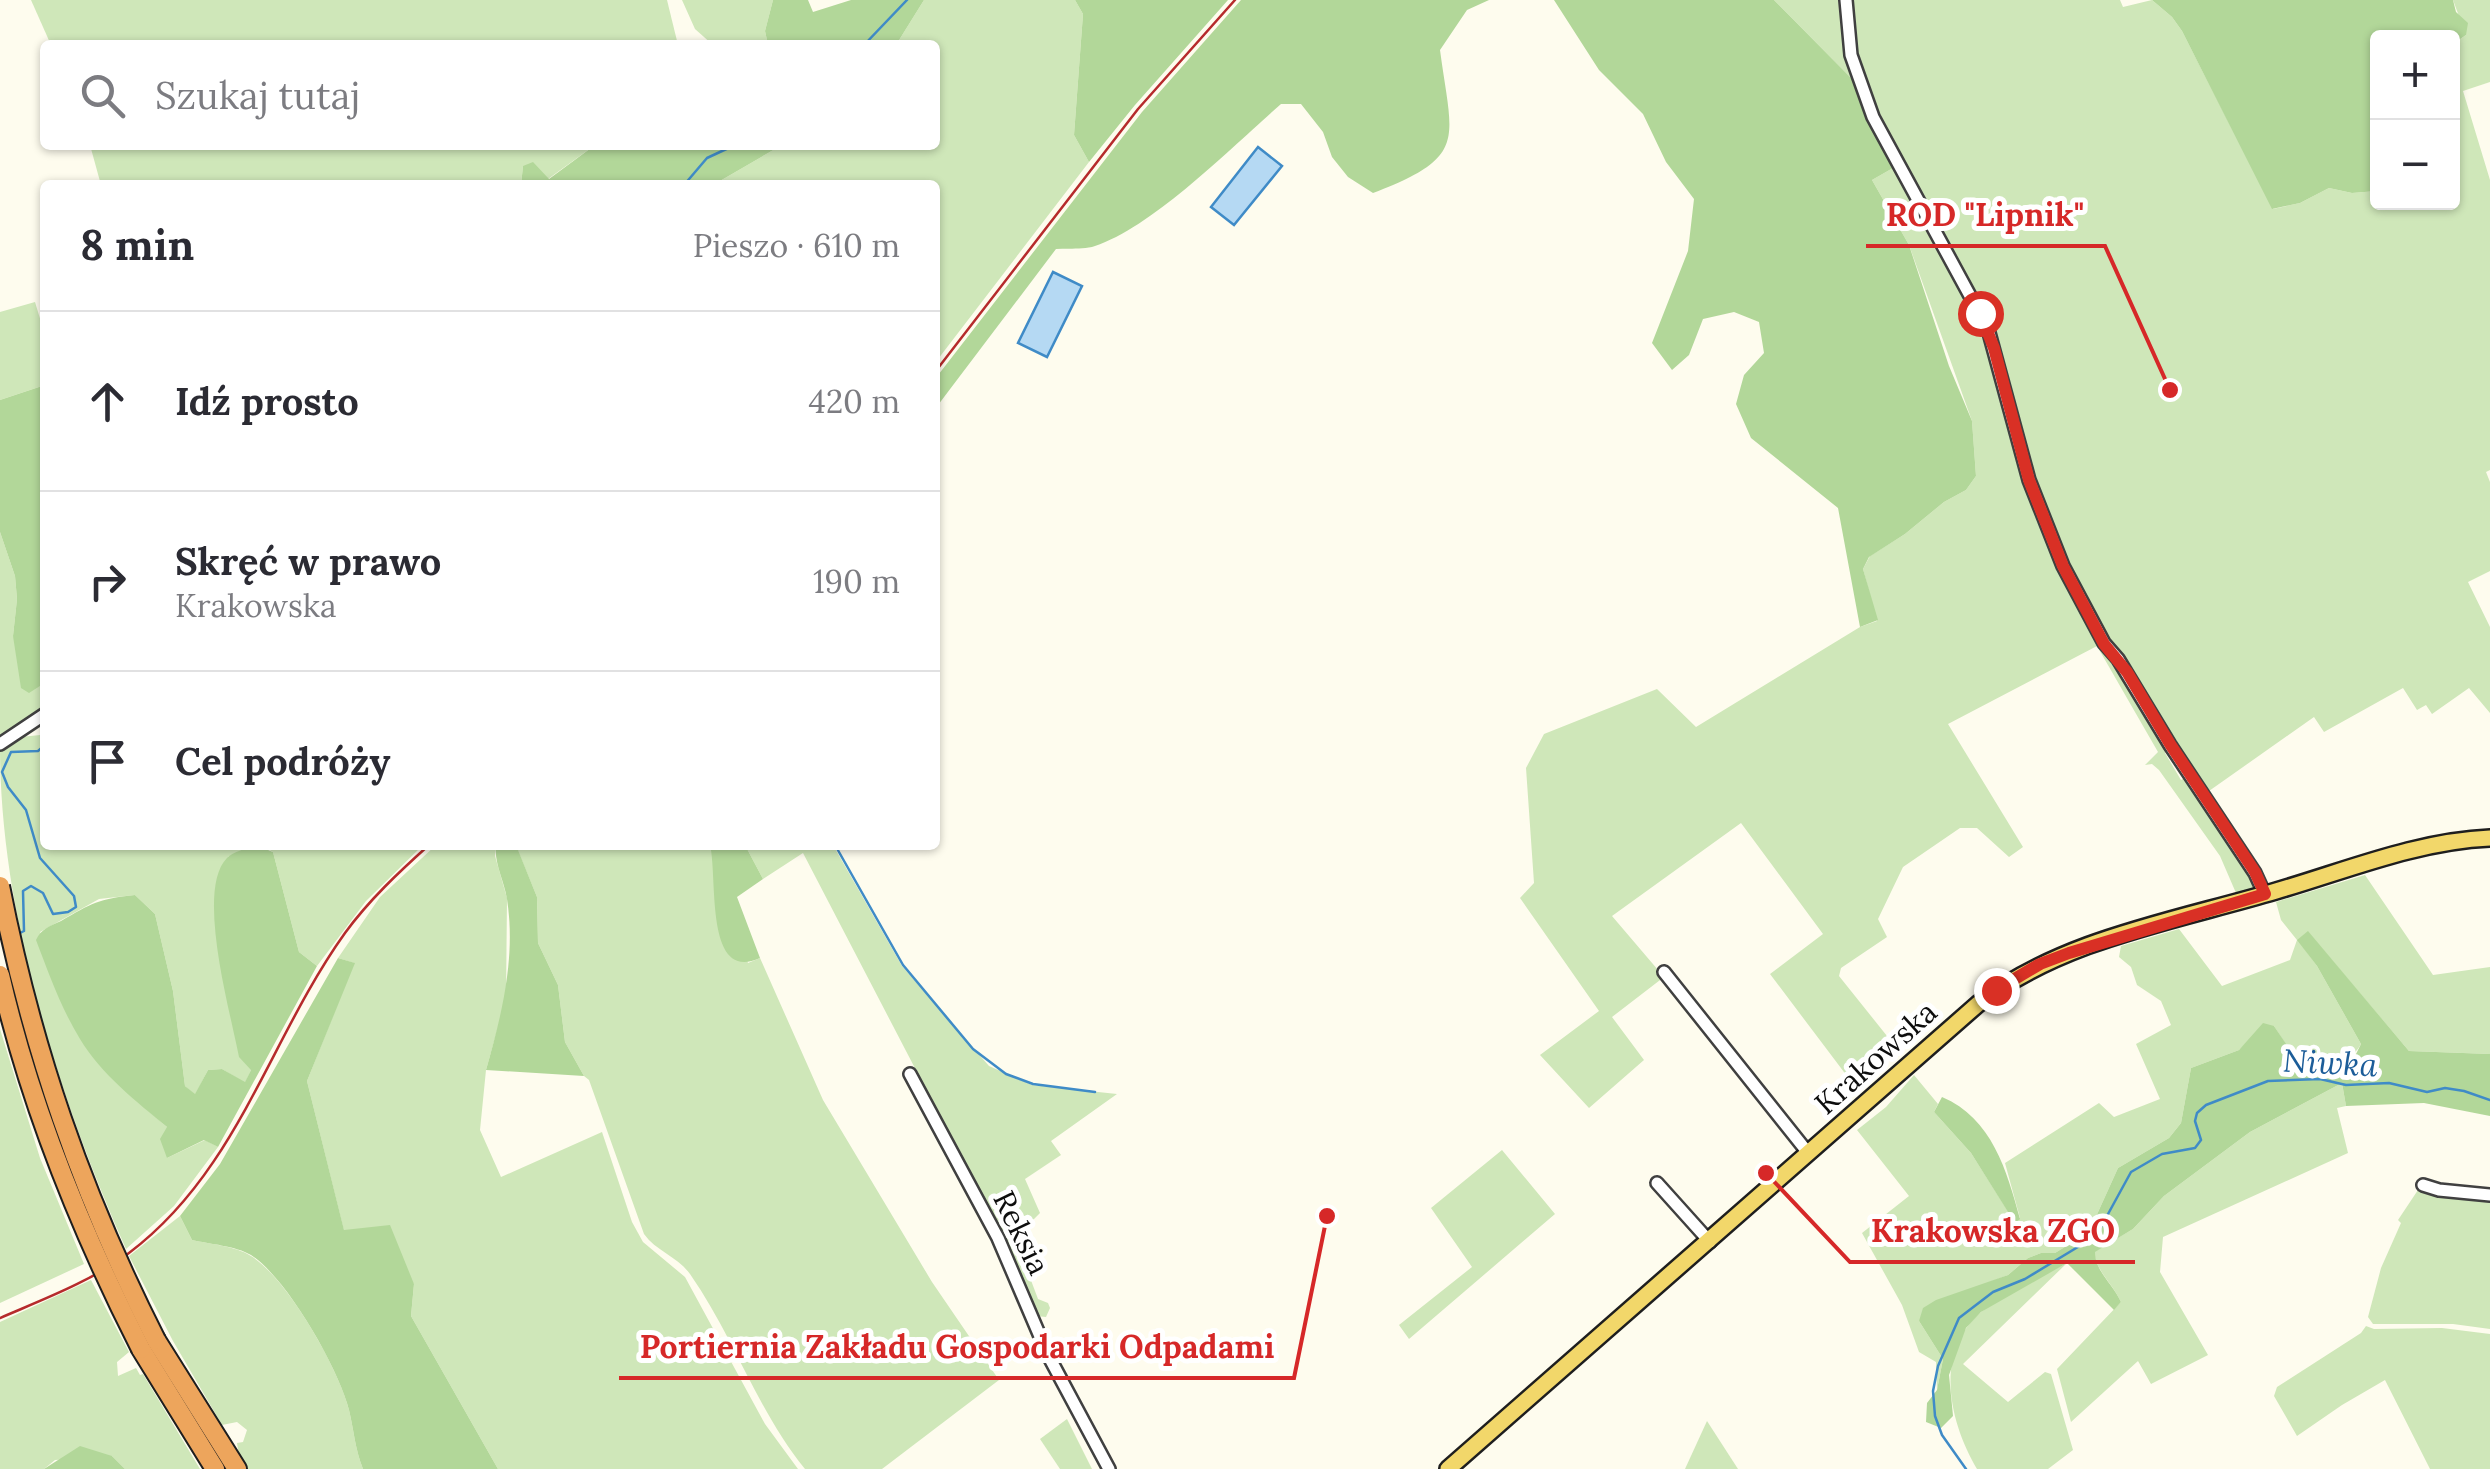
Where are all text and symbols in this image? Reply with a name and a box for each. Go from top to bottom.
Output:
map controls [2370,30,2460,210]
button: + [2370,30,2460,120]
search box [40,40,940,150]
icon: search [75,68,130,123]
text: Szukaj tutaj [155,71,360,119]
button: − [2370,120,2460,210]
callout: ROD "Lipnik" [1866,184,2105,246]
text: ROD "Lipnik" [1886,194,2084,235]
text: 8 min [80,218,194,272]
text: Pieszo · 610 m [693,225,900,266]
route start [1958,291,2004,337]
icon: ahead [80,374,135,429]
text: Idź prosto [175,377,359,425]
text: 420 m [809,381,900,422]
text: Skręć w prawo [175,537,441,585]
icon: right [80,554,135,609]
text: 190 m [813,561,900,602]
text: Krakowska [175,585,337,626]
icon: arrive [80,734,135,789]
text: Cel podróży [175,737,390,785]
route end [1974,968,2020,1014]
street label: Krakowska [1806,992,1944,1122]
water label: Niwka [2282,1040,2379,1085]
street label: Reksia [985,1184,1058,1281]
callout: Krakowska ZGO [1850,1200,2135,1262]
text: Krakowska ZGO [1871,1210,2115,1251]
callout: Portiernia Zakładu Gospodarki Odpadami [619,1316,1294,1378]
text: Portiernia Zakładu Gospodarki Odpadami [640,1326,1274,1367]

